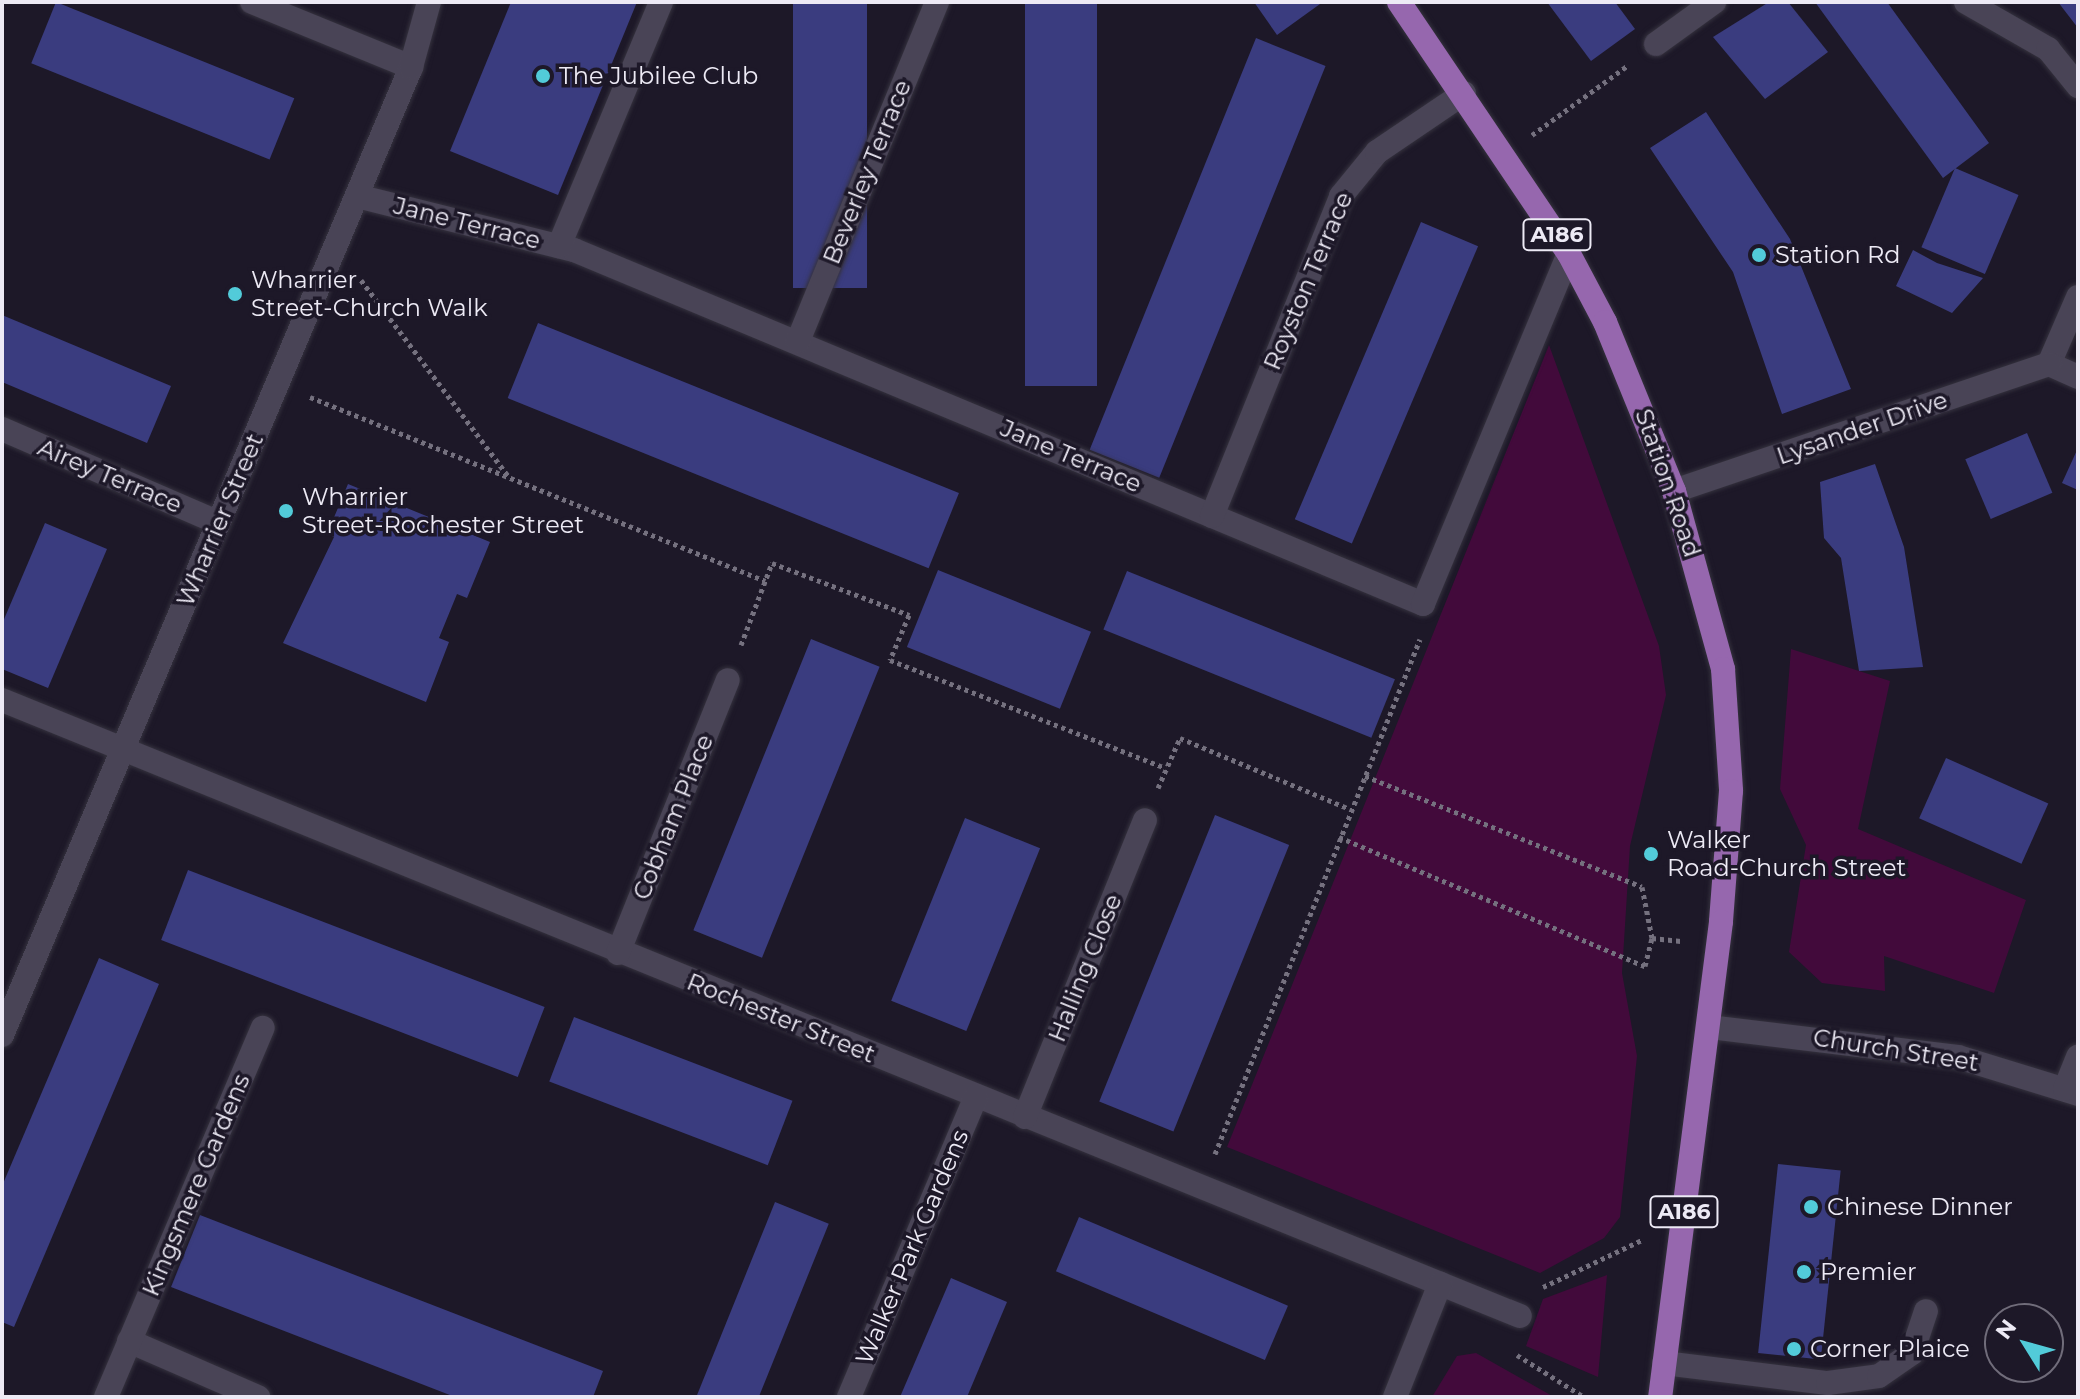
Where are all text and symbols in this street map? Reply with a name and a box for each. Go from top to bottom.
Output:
place label: The Jubilee Club [559,62,758,90]
marker: The Jubilee Club [534,67,552,85]
street label: Beverley Terrace [817,76,917,268]
street label: Royston Terrace [1258,188,1358,374]
street label: Jane Terrace [391,191,543,255]
road number: A186 [1521,217,1593,253]
place label: Station Rd [1775,241,1901,269]
marker: Station Rd [1750,246,1768,264]
place label: Wharrier Street-Church Walk [251,266,488,322]
marker: Wharrier Street-Church Walk [226,285,244,303]
street label: Lysander Drive [1773,385,1951,471]
street label: Station Road [1629,405,1707,561]
street label: Jane Terrace [996,413,1146,499]
street label: Wharrier Street [171,429,269,611]
street label: Airey Terrace [34,433,186,519]
place label: Wharrier Street-Rochester Street [302,483,584,539]
marker: Wharrier Street-Rochester Street [277,502,295,520]
street label: Cobham Place [627,730,719,904]
place label: Walker Road-Church Street [1667,826,1906,882]
marker: Walker Road-Church Street [1642,845,1660,863]
street label: Halling Close [1042,890,1128,1046]
street label: Rochester Street [683,967,879,1069]
street label: Church Street [1811,1023,1981,1077]
street label: Kingsmere Gardens [136,1070,256,1300]
street label: Walker Park Gardens [850,1125,974,1369]
place label: Chinese Dinner [1827,1193,2013,1221]
road number: A186 [1648,1194,1720,1230]
marker: Chinese Dinner [1802,1198,1820,1216]
place label: Premier [1820,1258,1917,1286]
marker: Premier [1795,1263,1813,1281]
north arrow [1984,1303,2064,1383]
text: N [1990,1314,2022,1345]
place label: Corner Plaice [1810,1335,1970,1363]
marker: Corner Plaice [1785,1340,1803,1358]

